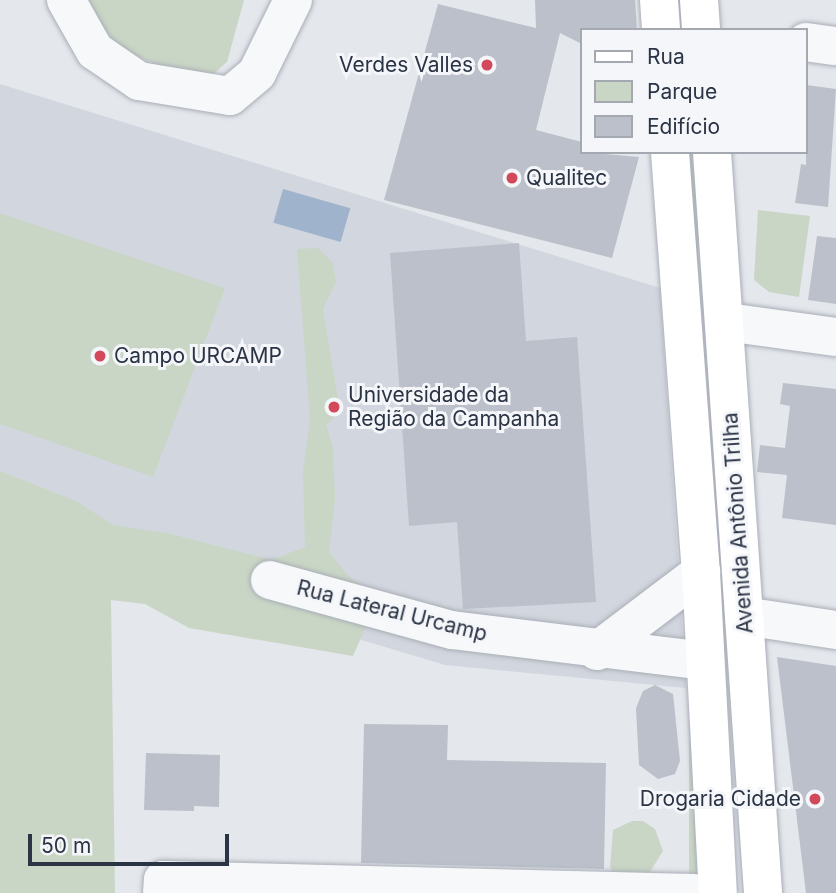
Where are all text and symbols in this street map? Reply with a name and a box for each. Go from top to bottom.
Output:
legend [580,28,808,154]
text: Rua [647,44,685,69]
place label: Verdes Valles [339,52,473,78]
marker: Verdes Valles [479,57,495,73]
text: Parque [647,79,717,104]
text: Edifício [647,114,720,139]
place label: Qualitec [526,165,607,191]
marker: Qualitec [504,170,520,186]
place label: Campo URCAMP [114,343,282,369]
marker: Campo URCAMP [92,348,108,364]
place label: Universidade da Região da Campanha [348,382,559,432]
marker: Universidade da Região da Campanha [326,399,342,415]
street label: Avenida Antônio Trilha [718,411,758,635]
street label: Rua Lateral Urcamp [294,575,490,647]
place label: Drogaria Cidade [640,786,801,812]
marker: Drogaria Cidade [807,791,823,807]
scale bar [32,820,233,864]
text: 50 m [41,833,91,858]

